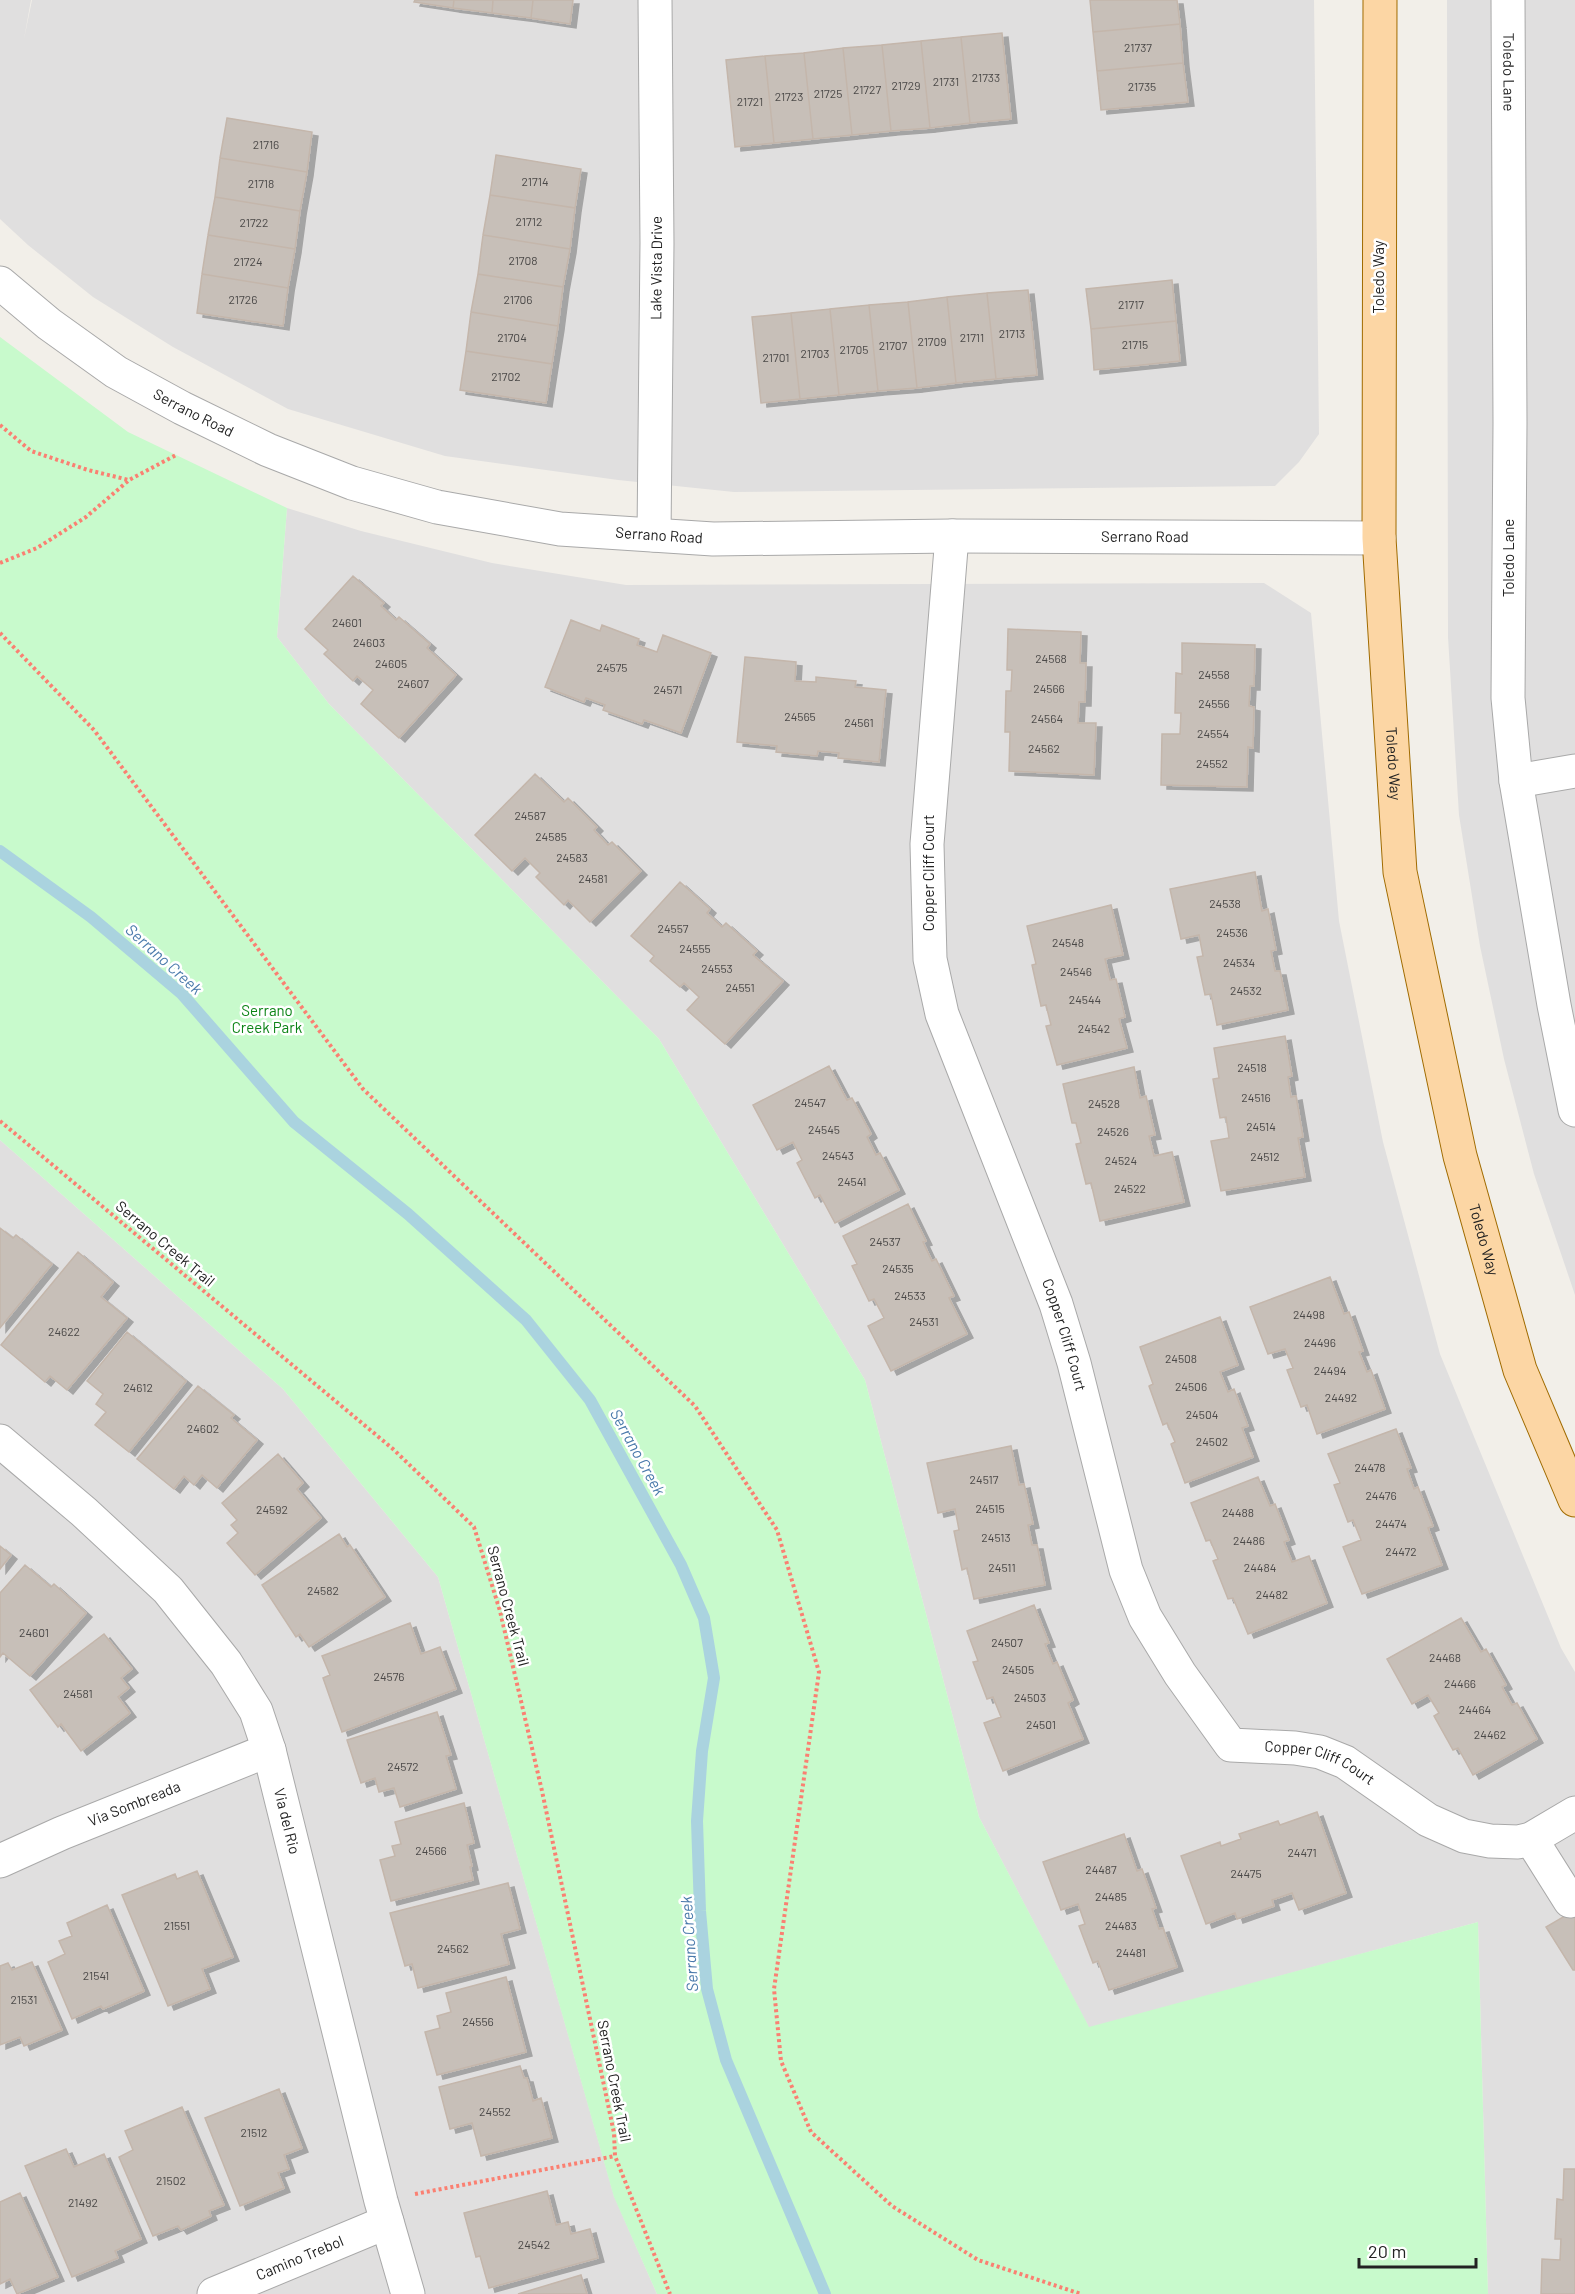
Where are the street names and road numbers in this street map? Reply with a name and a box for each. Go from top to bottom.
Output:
street label: Toledo Lane [1500,33,1519,111]
street label: Lake Vista Drive [646,216,665,320]
street label: Toledo Way [1369,240,1387,314]
street label: Serrano Road [151,384,237,440]
street label: Toledo Lane [1499,519,1517,597]
street label: Serrano Road [615,523,703,546]
street label: Serrano Road [1101,527,1189,545]
street label: Toledo Way [1383,726,1405,801]
street label: Copper Cliff Court [919,815,937,931]
street label: Serrano Creek Trail [113,1197,219,1290]
street label: Toledo Way [1466,1202,1503,1277]
street label: Copper Cliff Court [1039,1276,1091,1393]
street label: Serrano Creek Trail [484,1544,534,1668]
street label: Copper Cliff Court [1264,1737,1379,1788]
street label: Via Sombreada [85,1777,183,1830]
street label: Via del Rio [271,1786,305,1856]
street label: Serrano Creek Trail [594,2018,636,2143]
street label: Camino Trebol [253,2231,346,2284]

